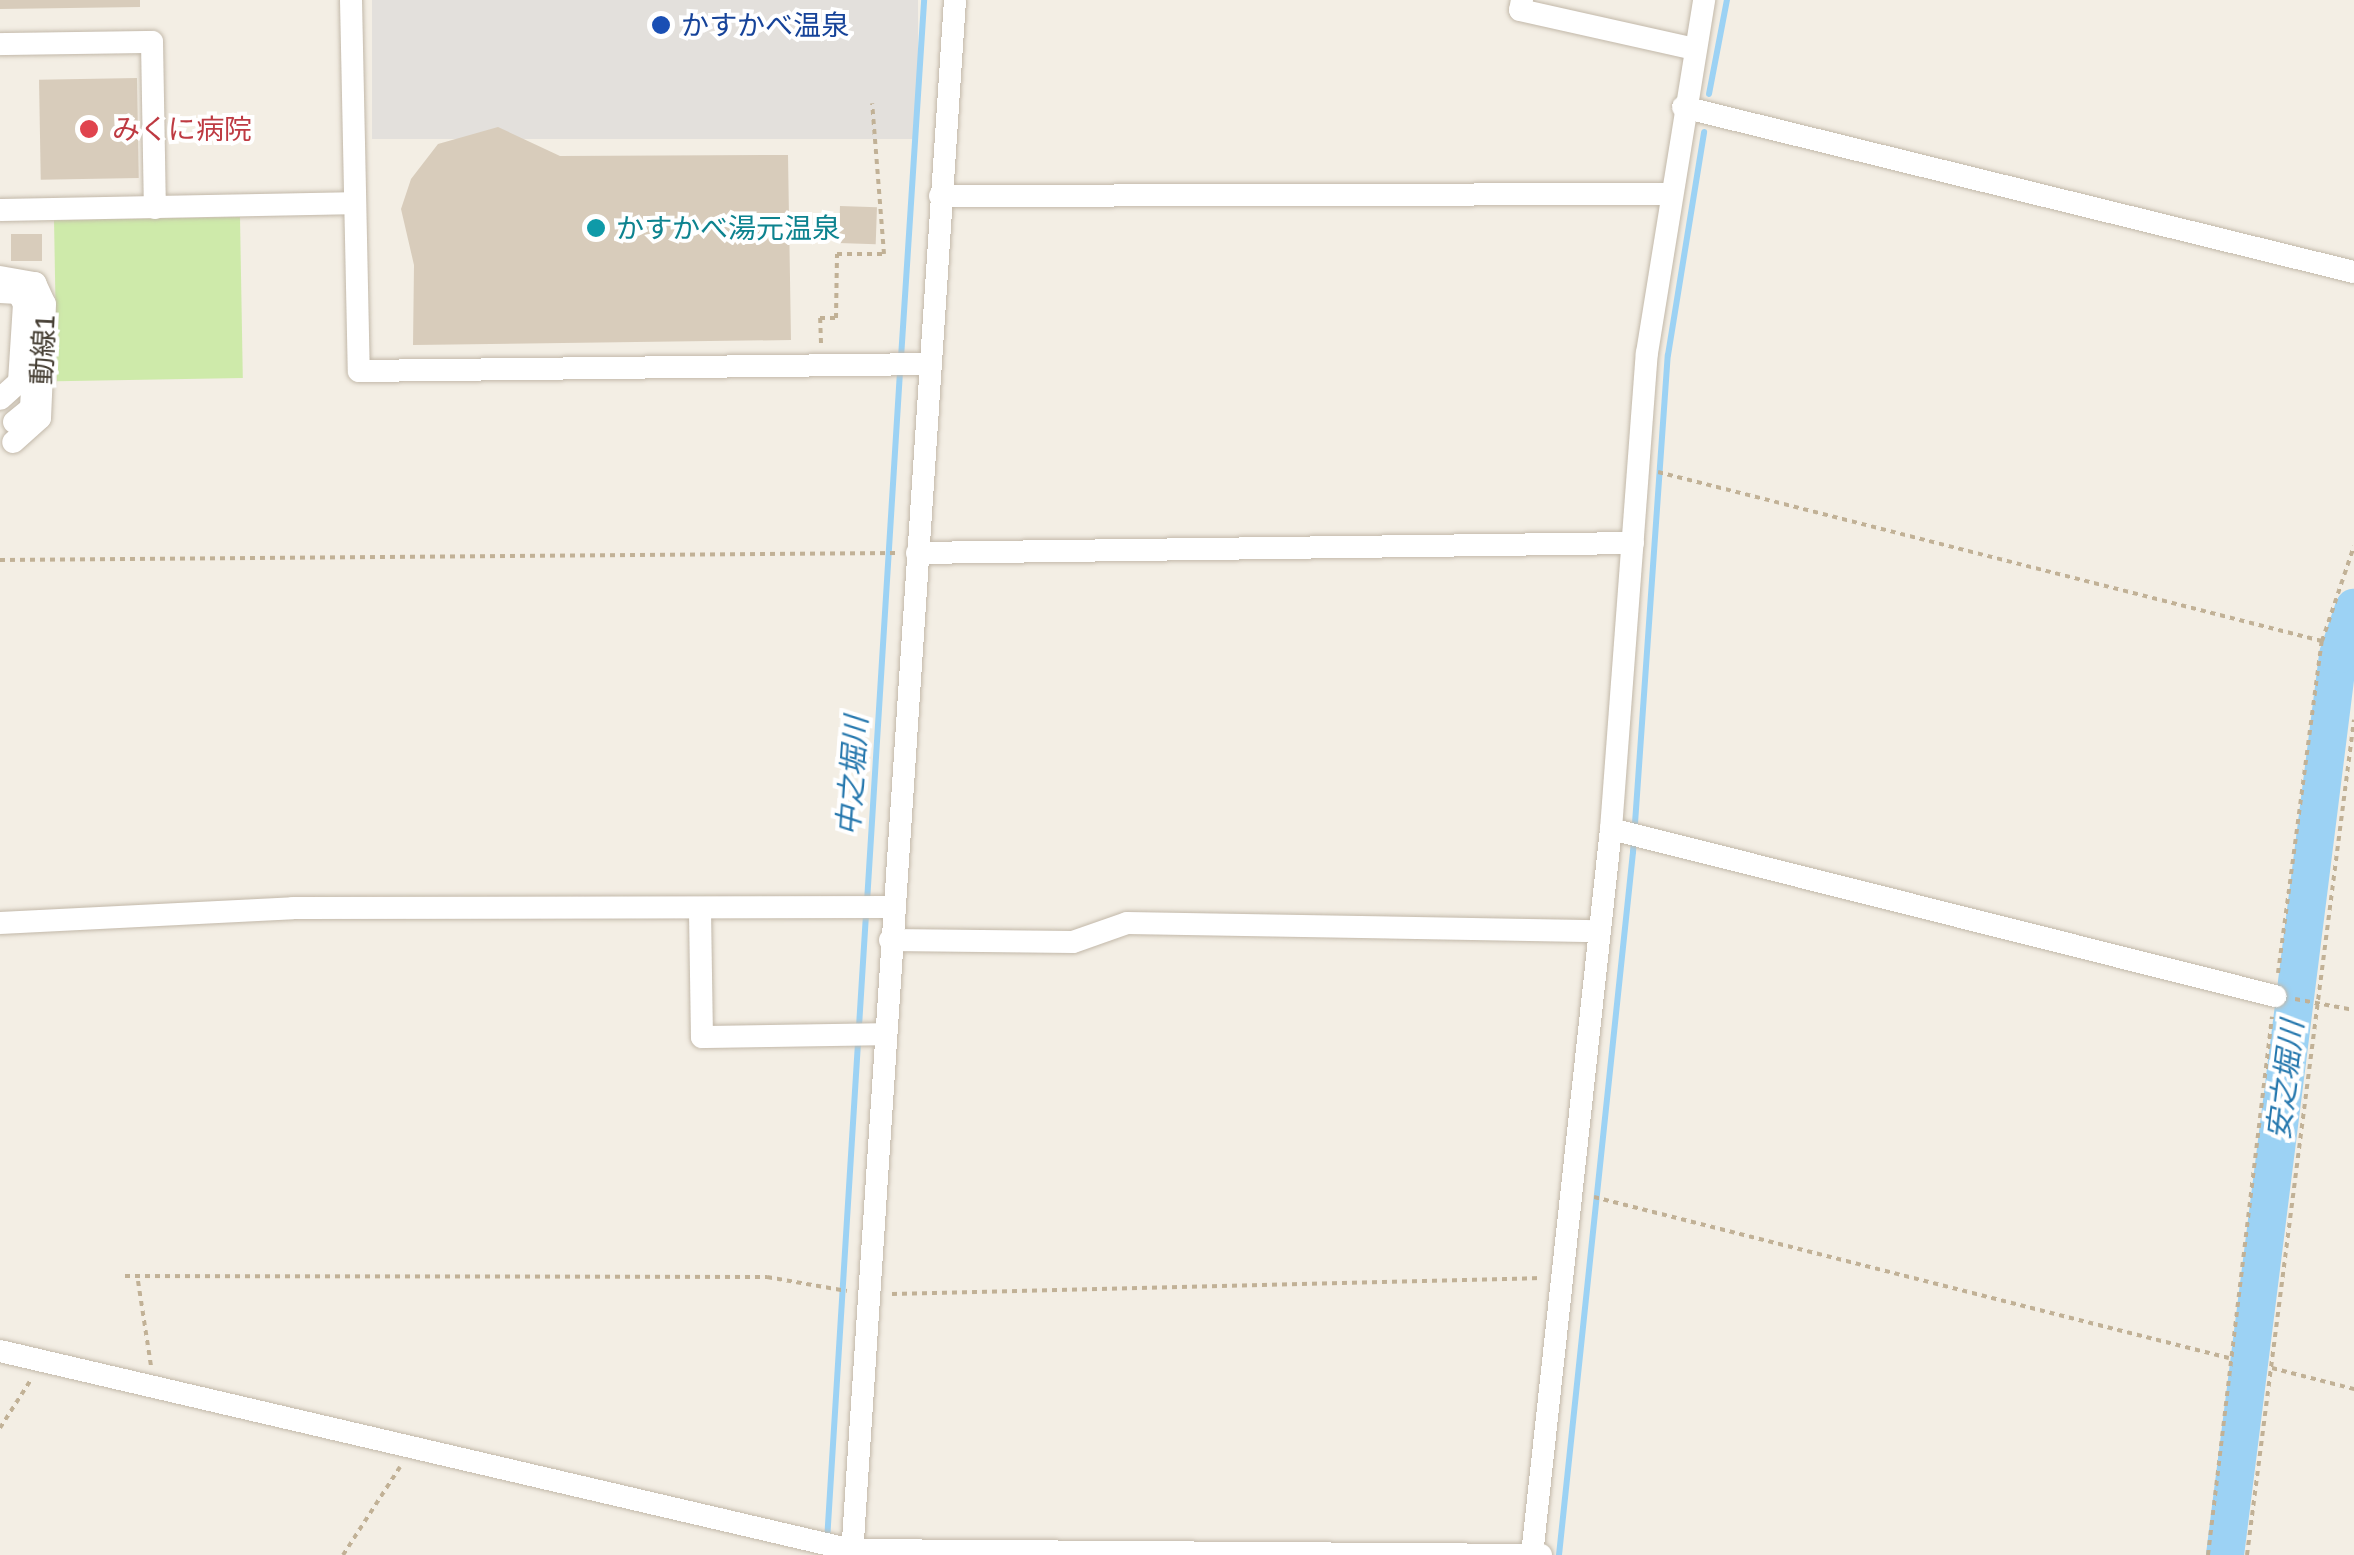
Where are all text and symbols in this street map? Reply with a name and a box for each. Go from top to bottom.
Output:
place label: かすかべ温泉 [681,8,849,42]
marker: かすかべ温泉 [650,14,672,36]
place label: みくに病院 [112,112,252,146]
marker: みくに病院 [76,116,102,142]
place label: かすかべ湯元温泉 [616,211,840,245]
marker: かすかべ湯元温泉 [585,217,607,239]
street label: 動線1 [24,314,62,386]
water label: 中之堀川 [830,715,874,837]
water label: 安之堀川 [2260,1018,2310,1142]

